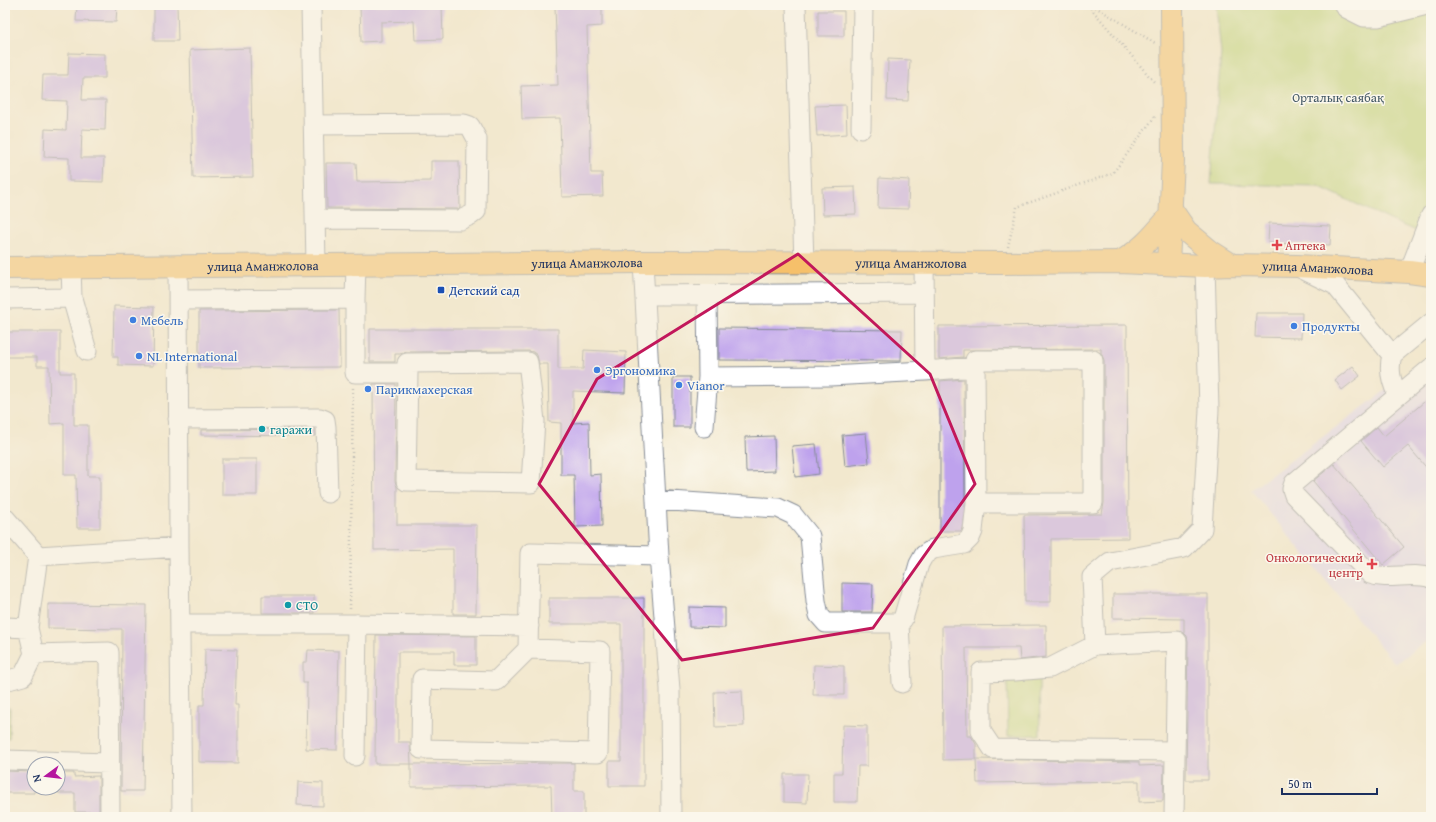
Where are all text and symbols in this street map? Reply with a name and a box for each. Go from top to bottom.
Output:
park label: Орталық саябақ [1292,88,1384,107]
place label: Аптека [1285,236,1326,255]
marker: Аптека [1272,240,1282,250]
street label: улица Аманжолова [530,252,644,273]
street label: улица Аманжолова [854,253,968,272]
street label: улица Аманжолова [206,256,320,276]
street label: улица Аманжолова [1261,256,1375,280]
place label: Детский сад [448,281,520,300]
marker: Детский сад [436,285,446,295]
place label: Мебель [141,311,183,330]
marker: Мебель [128,315,138,325]
place label: Продукты [1302,317,1360,336]
marker: Продукты [1289,321,1299,331]
place label: NL International [147,347,238,366]
marker: NL International [134,351,144,361]
place label: Эргономика [605,361,677,380]
marker: Эргономика [592,365,602,375]
place label: Vianor [687,376,725,395]
place label: Парикмахерская [376,380,473,399]
marker: Vianor [674,380,684,390]
marker: Парикмахерская [363,384,373,394]
place label: гаражи [270,420,312,439]
marker: гаражи [257,424,267,434]
place label: Онкологический центр [1266,548,1363,582]
marker: Онкологический центр [1366,558,1378,570]
place label: СТО [296,596,318,615]
marker: СТО [283,600,293,610]
north arrow [26,756,66,796]
scale bar [1282,770,1377,796]
text: N [27,772,45,784]
text: 50 m [1288,775,1312,792]

